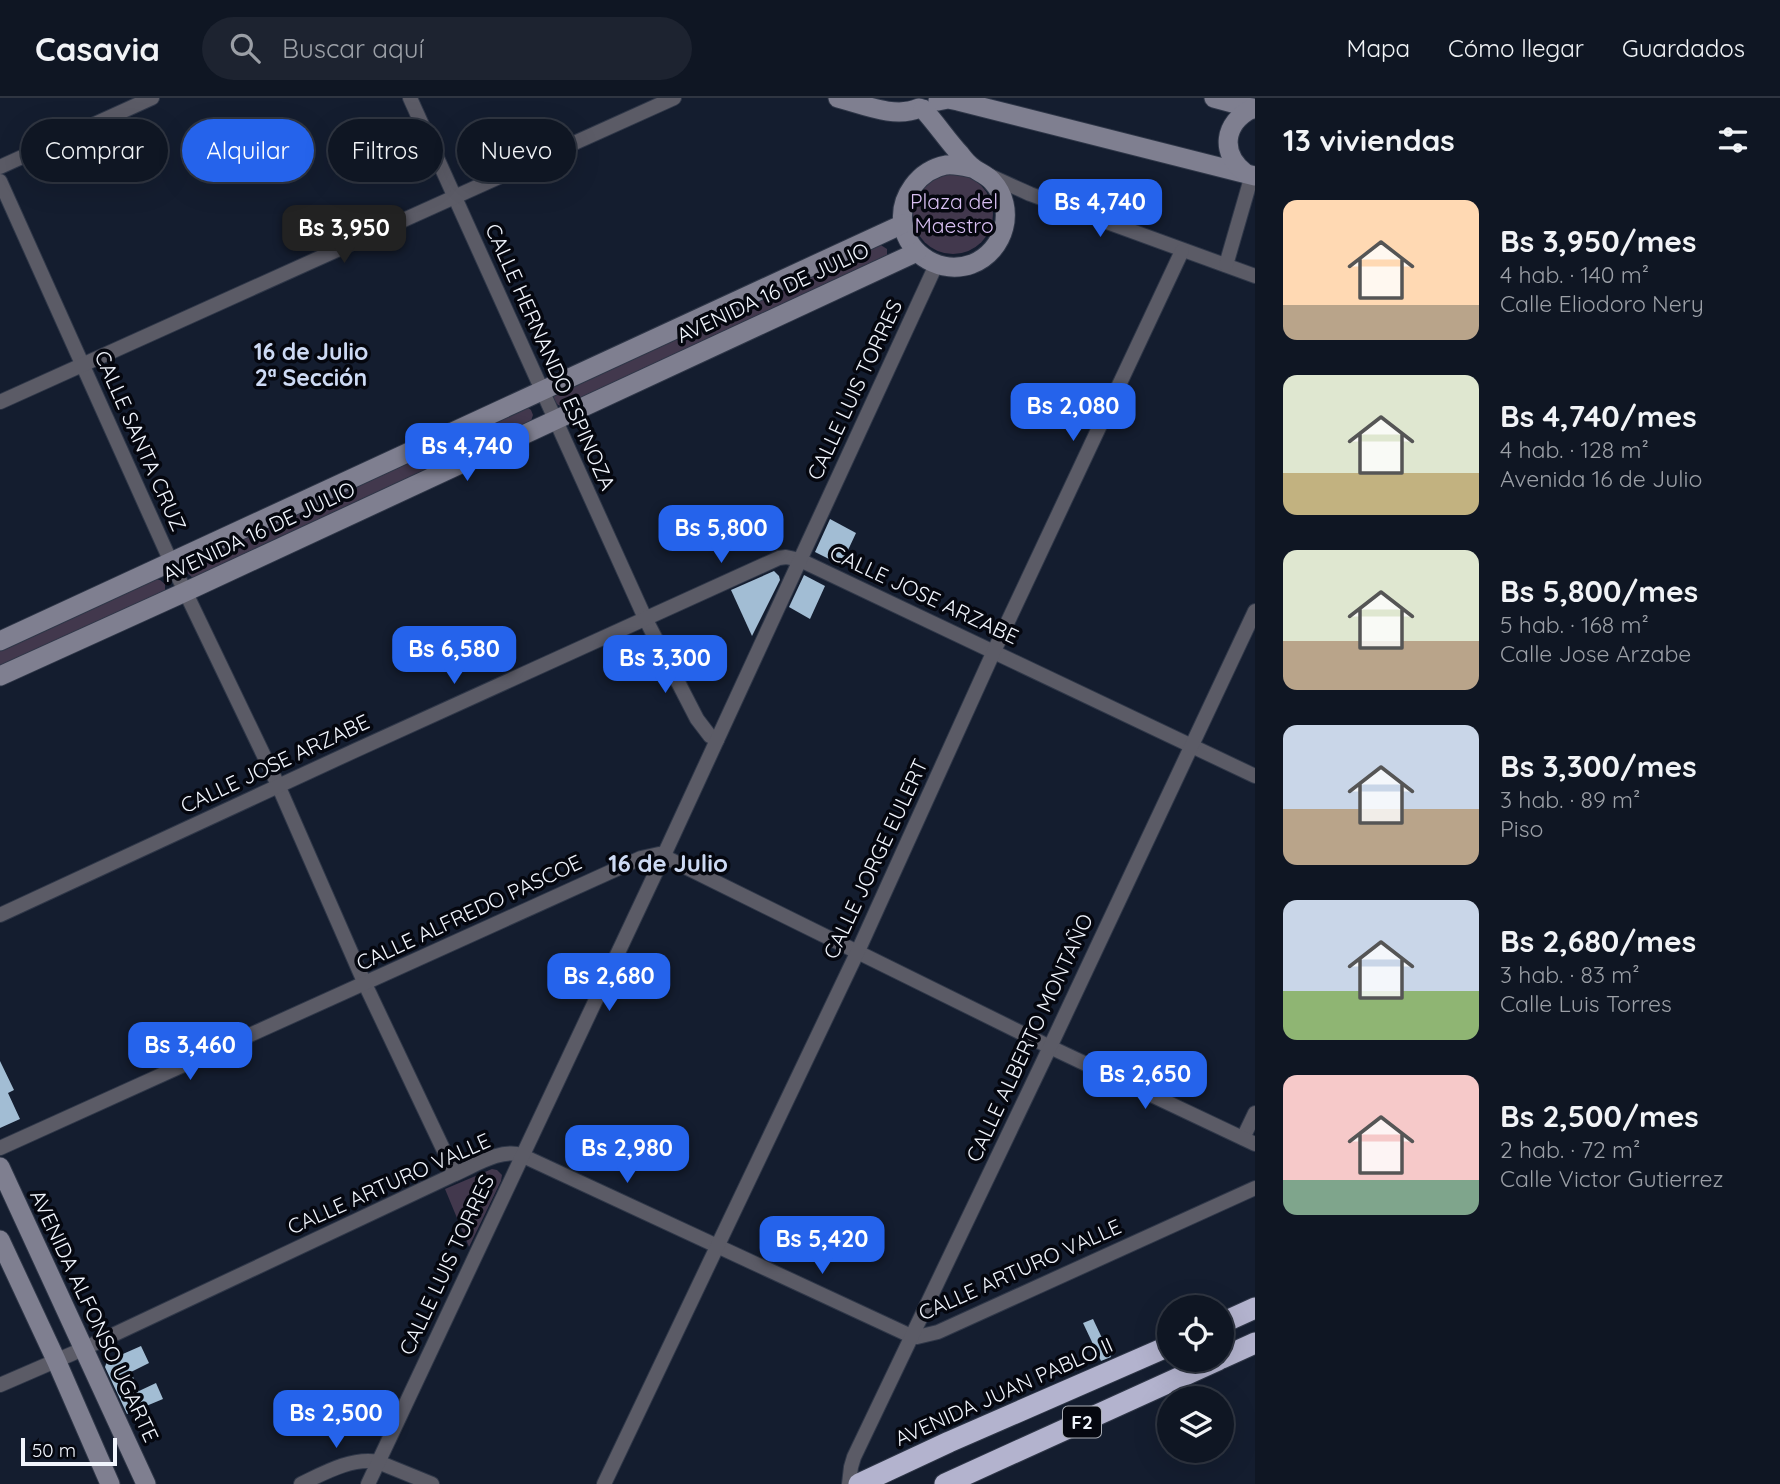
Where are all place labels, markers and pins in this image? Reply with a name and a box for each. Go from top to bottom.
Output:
pin: Bs 4,740 [1028,180,1172,239]
pin: Bs 3,950 [272,206,416,265]
pin: Bs 2,080 [1001,384,1145,443]
pin: Bs 4,740 [395,424,539,483]
pin: Bs 5,800 [649,505,793,565]
pin: Bs 6,580 [382,626,526,686]
pin: Bs 3,300 [593,636,737,695]
pin: Bs 2,680 [537,954,681,1013]
pin: Bs 3,460 [118,1023,262,1082]
pin: Bs 2,650 [1073,1052,1217,1111]
pin: Bs 2,980 [555,1126,699,1185]
pin: Bs 5,420 [750,1216,894,1276]
pin: Bs 2,500 [264,1390,408,1450]

